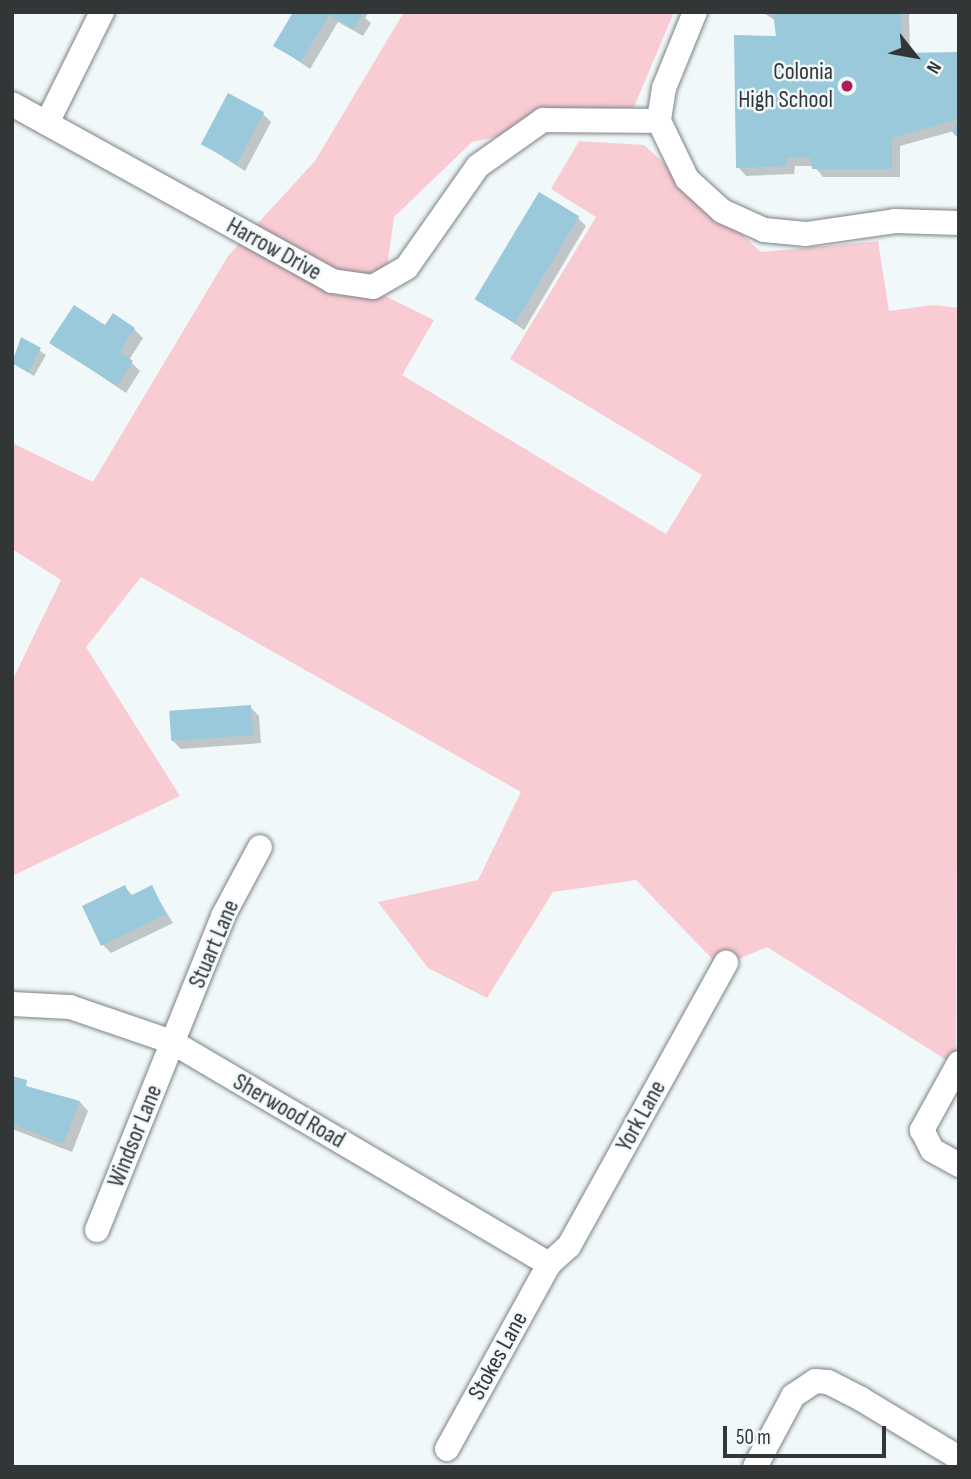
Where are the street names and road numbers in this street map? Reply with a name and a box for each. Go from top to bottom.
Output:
street label: Harrow Drive [222,211,326,287]
street label: Stuart Lane [183,895,245,993]
street label: Sherwood Road [228,1067,350,1155]
street label: York Lane [610,1075,672,1157]
street label: Windsor Lane [101,1081,169,1191]
street label: Stokes Lane [462,1307,534,1405]

